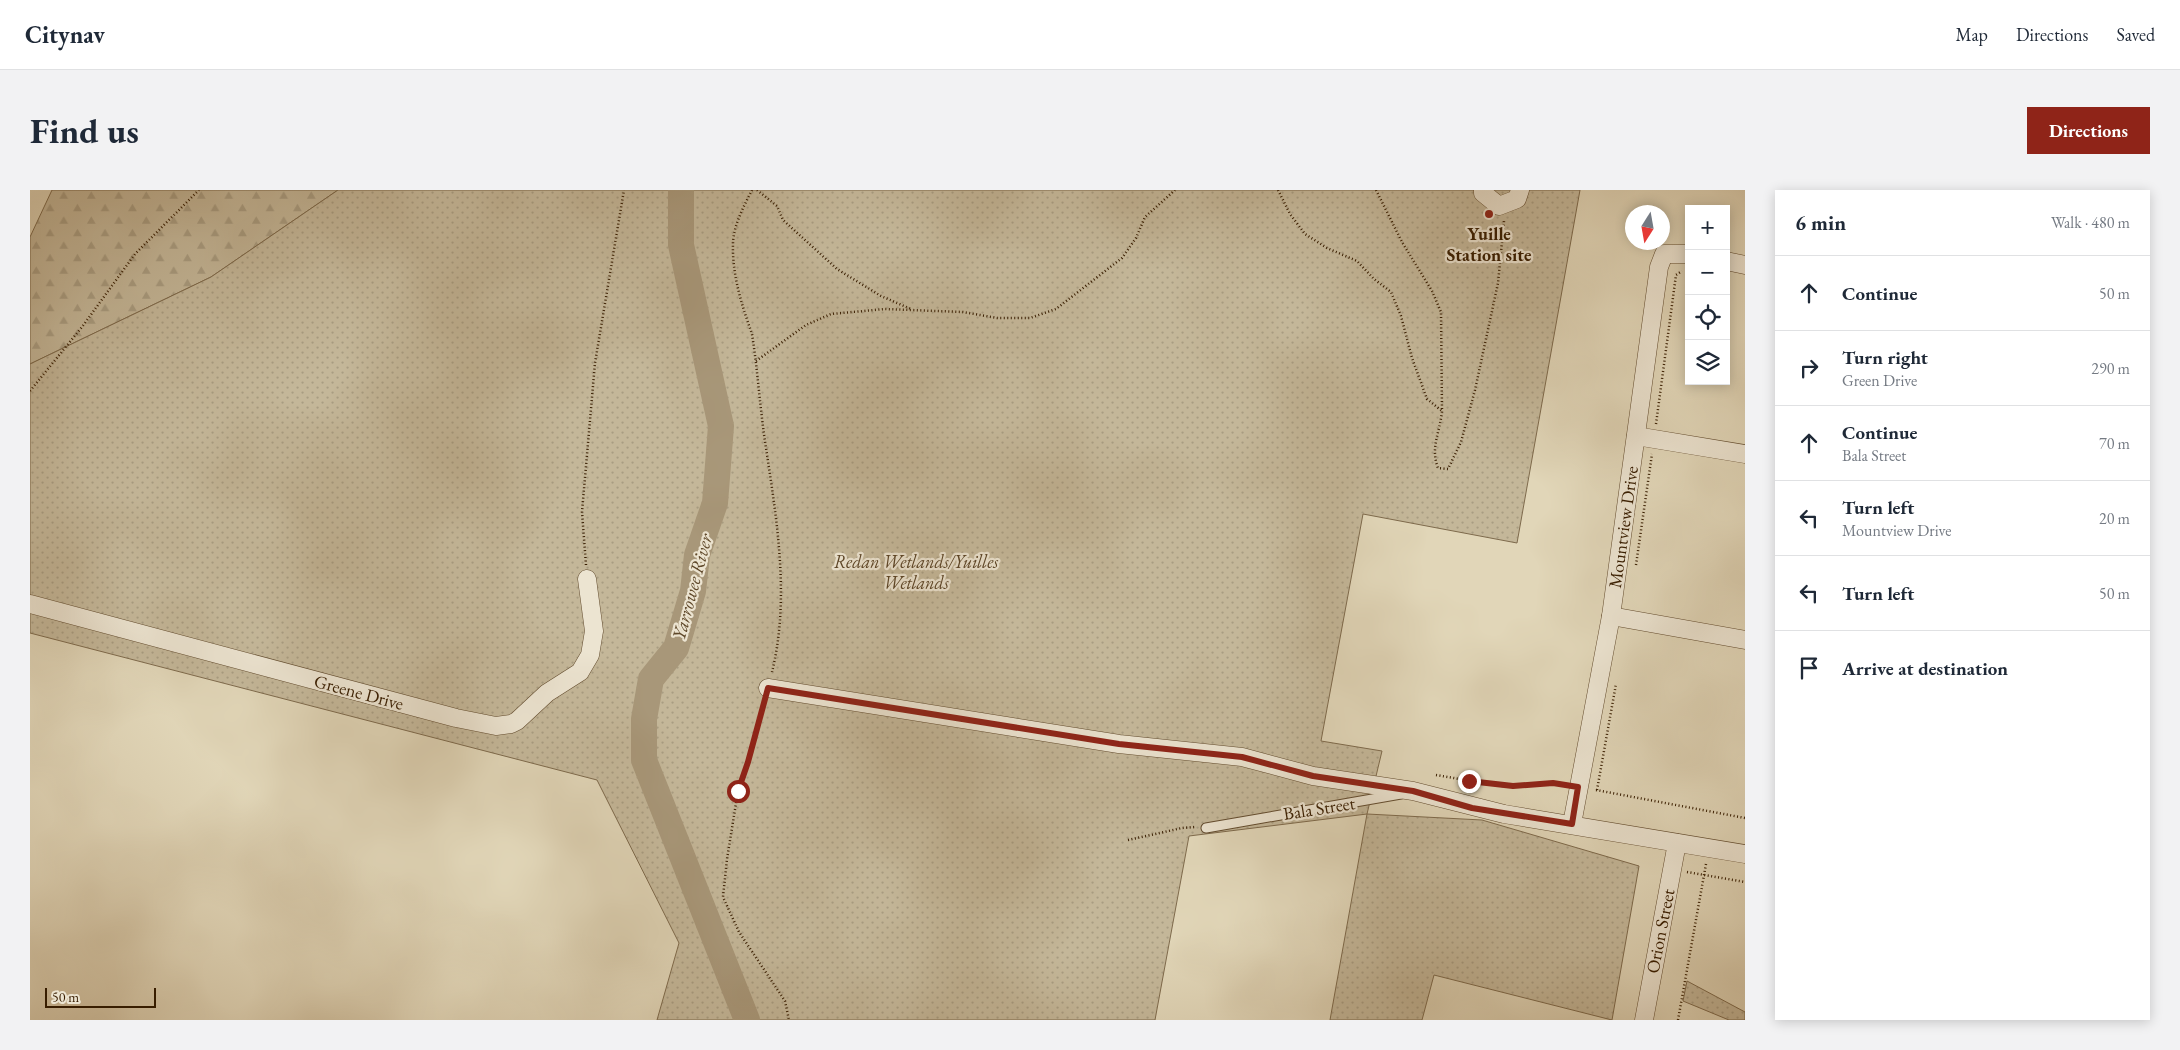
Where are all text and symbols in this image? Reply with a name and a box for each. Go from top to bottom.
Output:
text: Citynav [25,19,105,50]
text: Map [1956,23,1988,46]
text: Directions [2016,23,2088,46]
text: Saved [2116,23,2155,46]
button: Directions [2027,107,2150,154]
text: Find us [30,108,139,153]
north arrow [1625,205,1670,250]
map controls [1685,205,1730,385]
button: + [1685,205,1730,250]
marker: Yuille Station site [1483,208,1495,220]
text: 6 min [1795,209,1846,236]
text: Walk · 480 m [2051,212,2130,233]
place label: Yuille Station site [1446,222,1532,266]
button: − [1685,250,1730,295]
icon: ahead [1795,279,1823,307]
text: Continue [1842,281,1917,306]
text: 50 m [2099,283,2130,304]
button: locate [1685,295,1730,340]
button: layers [1685,340,1730,385]
text: Turn right [1842,345,1928,370]
icon: right [1795,354,1823,382]
text: 290 m [2091,358,2130,379]
text: Green Drive [1842,370,1917,391]
text: Continue [1842,420,1917,445]
icon: ahead [1795,429,1823,457]
text: 70 m [2099,433,2130,454]
text: Bala Street [1842,445,1906,466]
street label: Mountview Drive [1603,464,1643,590]
text: Turn left [1842,495,1914,520]
icon: left [1795,504,1823,532]
text: 20 m [2099,508,2130,529]
text: Mountview Drive [1842,520,1951,541]
water label: Yarrowee River [666,530,718,643]
park label: Redan Wetlands/Yuilles Wetlands [834,550,999,594]
icon: left [1795,579,1823,607]
text: Turn left [1842,581,1914,606]
text: 50 m [2099,583,2130,604]
icon: arrive [1795,654,1823,682]
text: Arrive at destination [1842,656,2008,681]
street label: Greene Drive [312,669,406,715]
route end [1458,770,1481,793]
route start [727,780,750,803]
street label: Bala Street [1281,791,1357,825]
street label: Orion Street [1641,886,1680,975]
scale bar [45,985,156,1008]
text: 50 m [52,988,79,1006]

